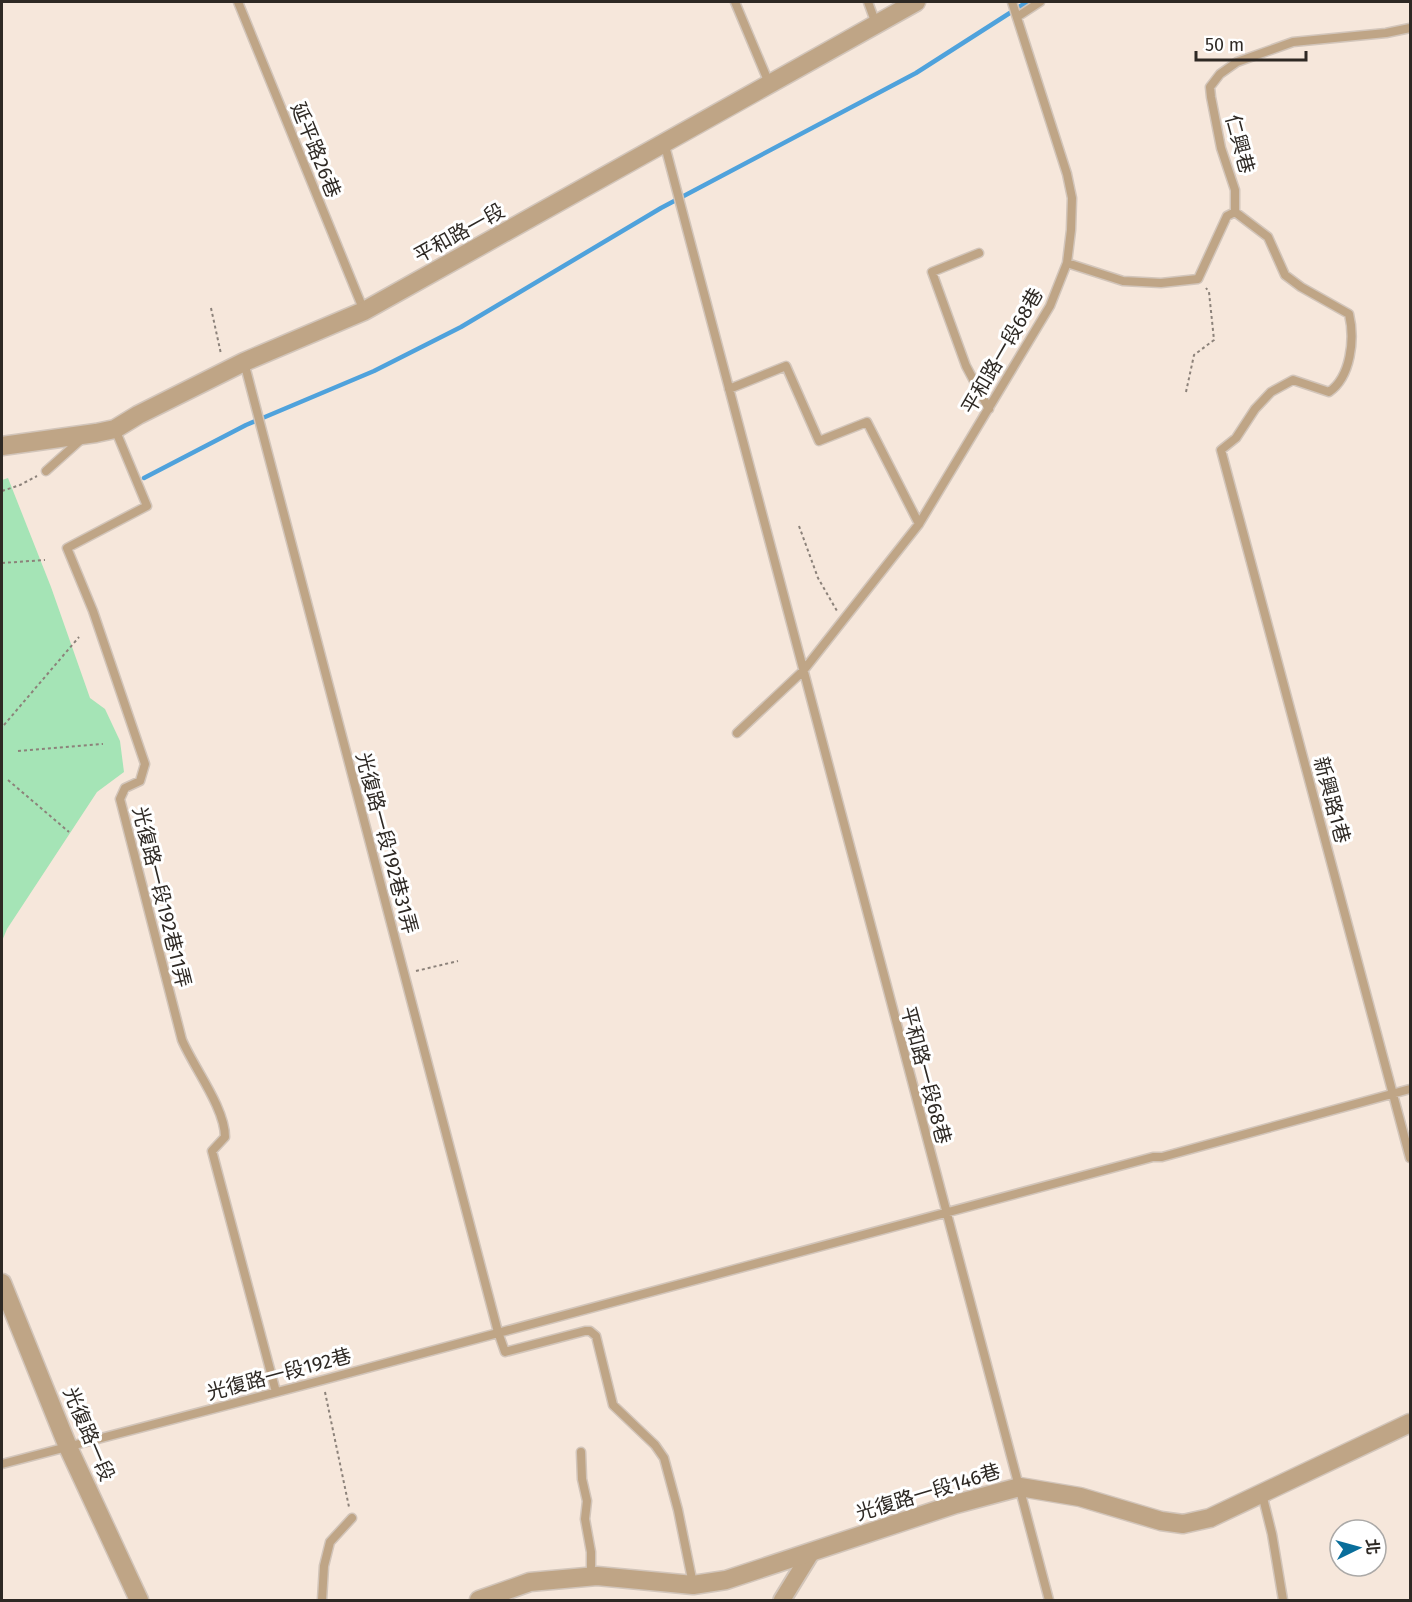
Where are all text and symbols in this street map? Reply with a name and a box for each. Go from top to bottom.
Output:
scale bar [1196,24,1306,62]
text: 50 m [1205,34,1244,56]
street label: 延平路26巷 [286,99,346,201]
street label: 仁興巷 [1221,112,1259,176]
street label: 平和路一段 [409,198,509,268]
street label: 平和路一段68巷 [956,284,1048,418]
street label: 光復路一段192巷31弄 [351,750,423,936]
street label: 新興路1巷 [1309,754,1355,846]
street label: 光復路一段192巷11弄 [128,804,196,990]
street label: 平和路一段68巷 [896,1003,956,1147]
street label: 光復路一段192巷 [204,1343,354,1405]
street label: 光復路一段 [58,1383,120,1485]
street label: 光復路一段146巷 [853,1459,1003,1525]
north arrow [1328,1518,1388,1578]
text: 北 [1362,1538,1383,1556]

